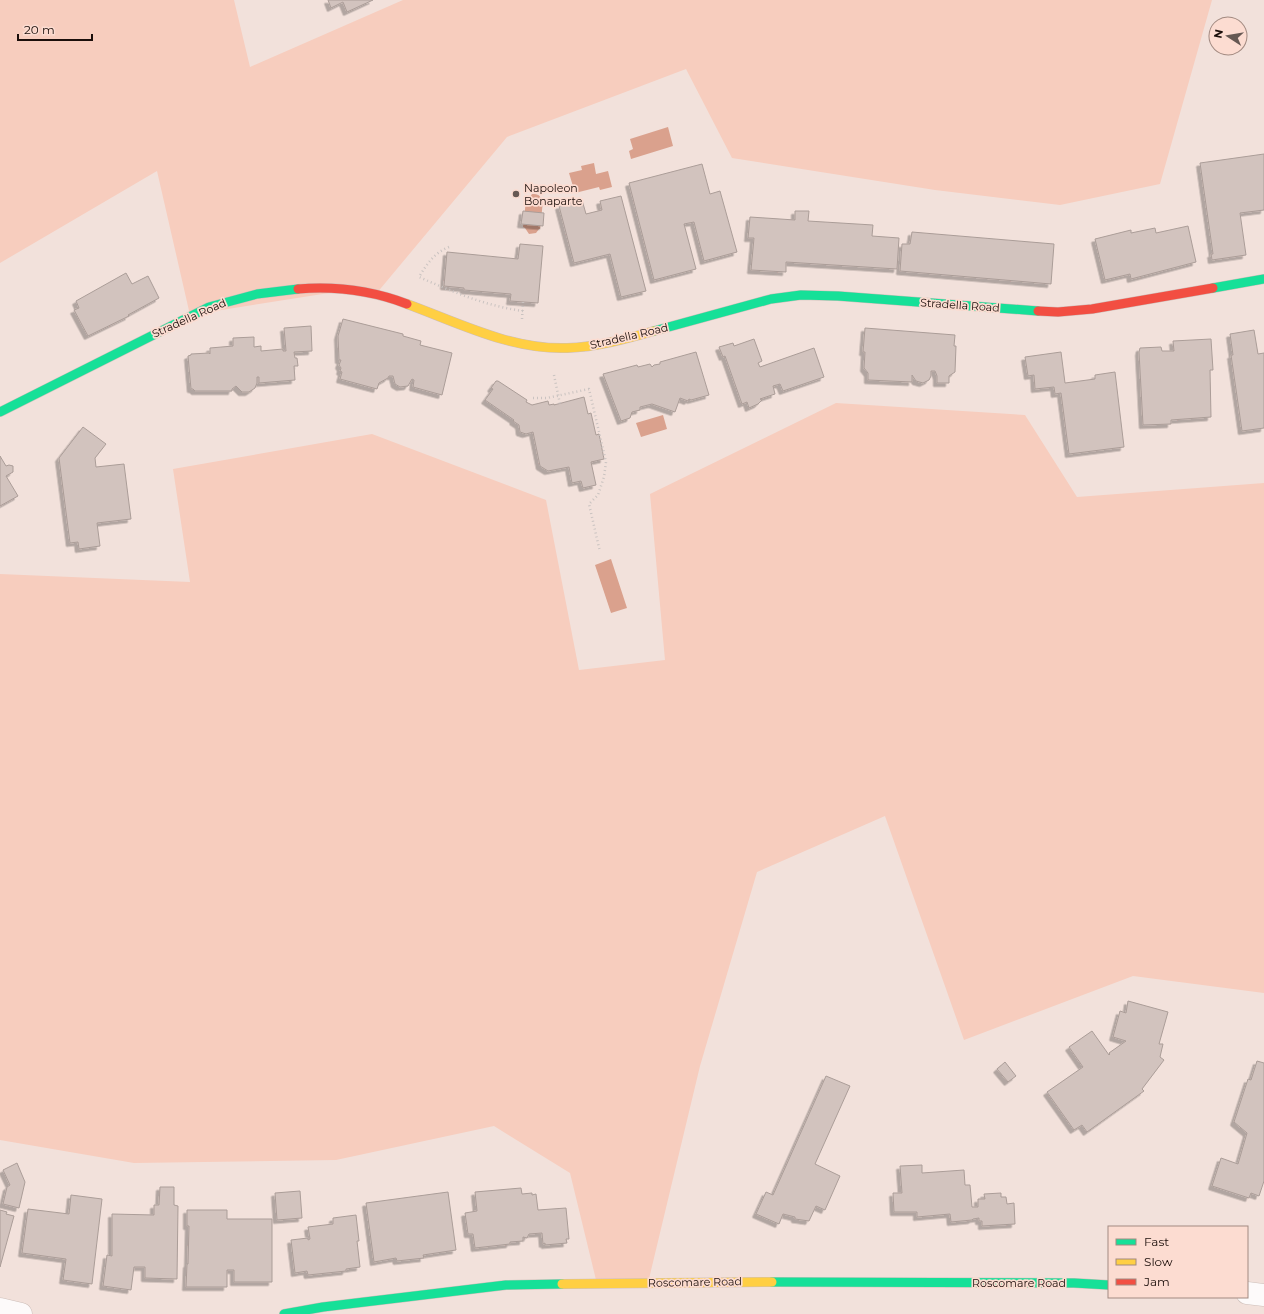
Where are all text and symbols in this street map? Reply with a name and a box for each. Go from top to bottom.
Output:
scale bar [18,16,92,42]
north arrow [1208,16,1248,56]
text: 20 m [24,22,55,37]
text: N [1210,28,1226,40]
place label: Napoleon Bonaparte [524,181,583,208]
marker: Napoleon Bonaparte [511,189,521,199]
street label: Stradella Road [150,295,228,341]
street label: Stradella Road [920,295,1000,315]
street label: Stradella Road [589,320,669,352]
legend [1108,1226,1248,1298]
text: Fast [1144,1234,1169,1249]
text: Slow [1144,1254,1173,1269]
street label: Roscomare Road [648,1274,742,1290]
text: Jam [1143,1274,1170,1289]
street label: Roscomare Road [972,1276,1066,1290]

